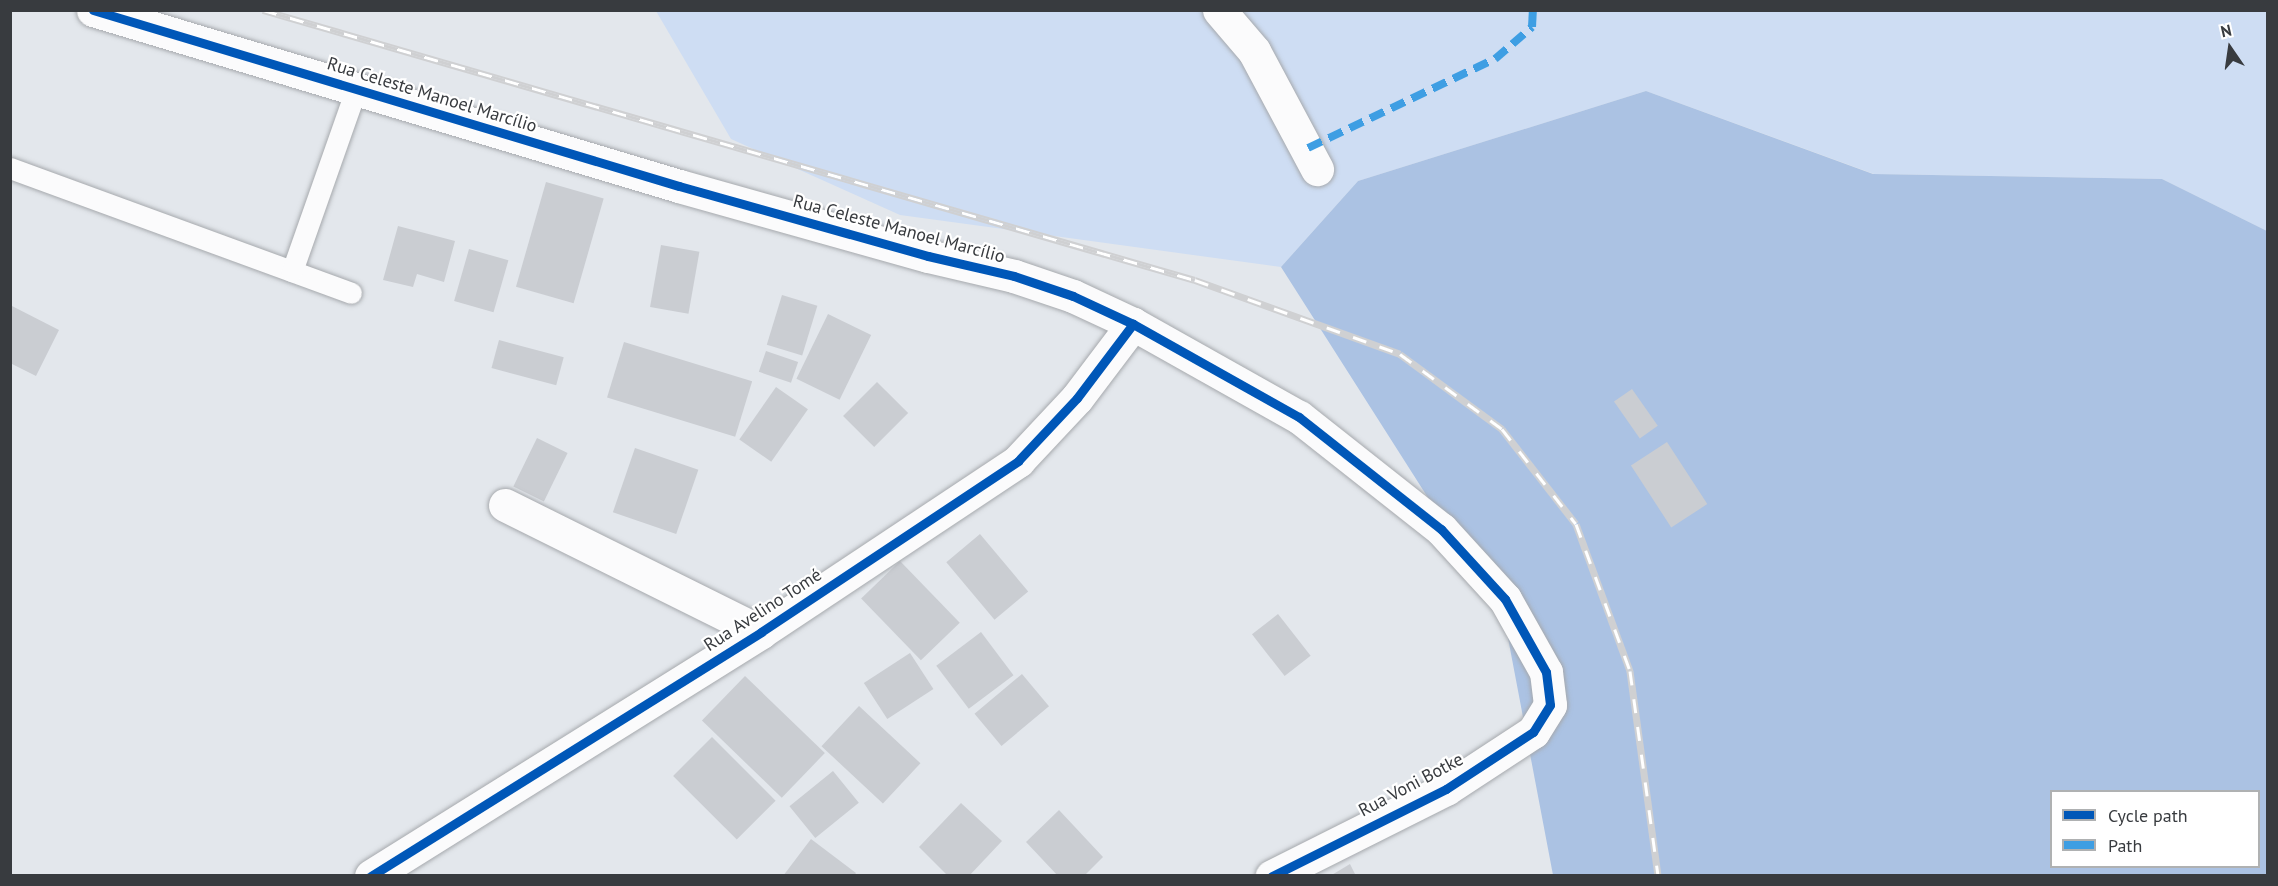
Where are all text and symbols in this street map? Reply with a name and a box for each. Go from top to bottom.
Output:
north arrow [2200,18,2260,78]
text: N [2219,20,2233,41]
street label: Rua Celeste Manoel Marcílio [324,53,540,137]
street label: Rua Celeste Manoel Marcílio [791,190,1007,268]
street label: Rua Avelino Tomé [700,564,826,656]
street label: Rua Voni Botke [1355,748,1467,822]
legend [2050,790,2260,868]
text: Cycle path [2108,804,2188,827]
text: Path [2108,834,2142,857]

